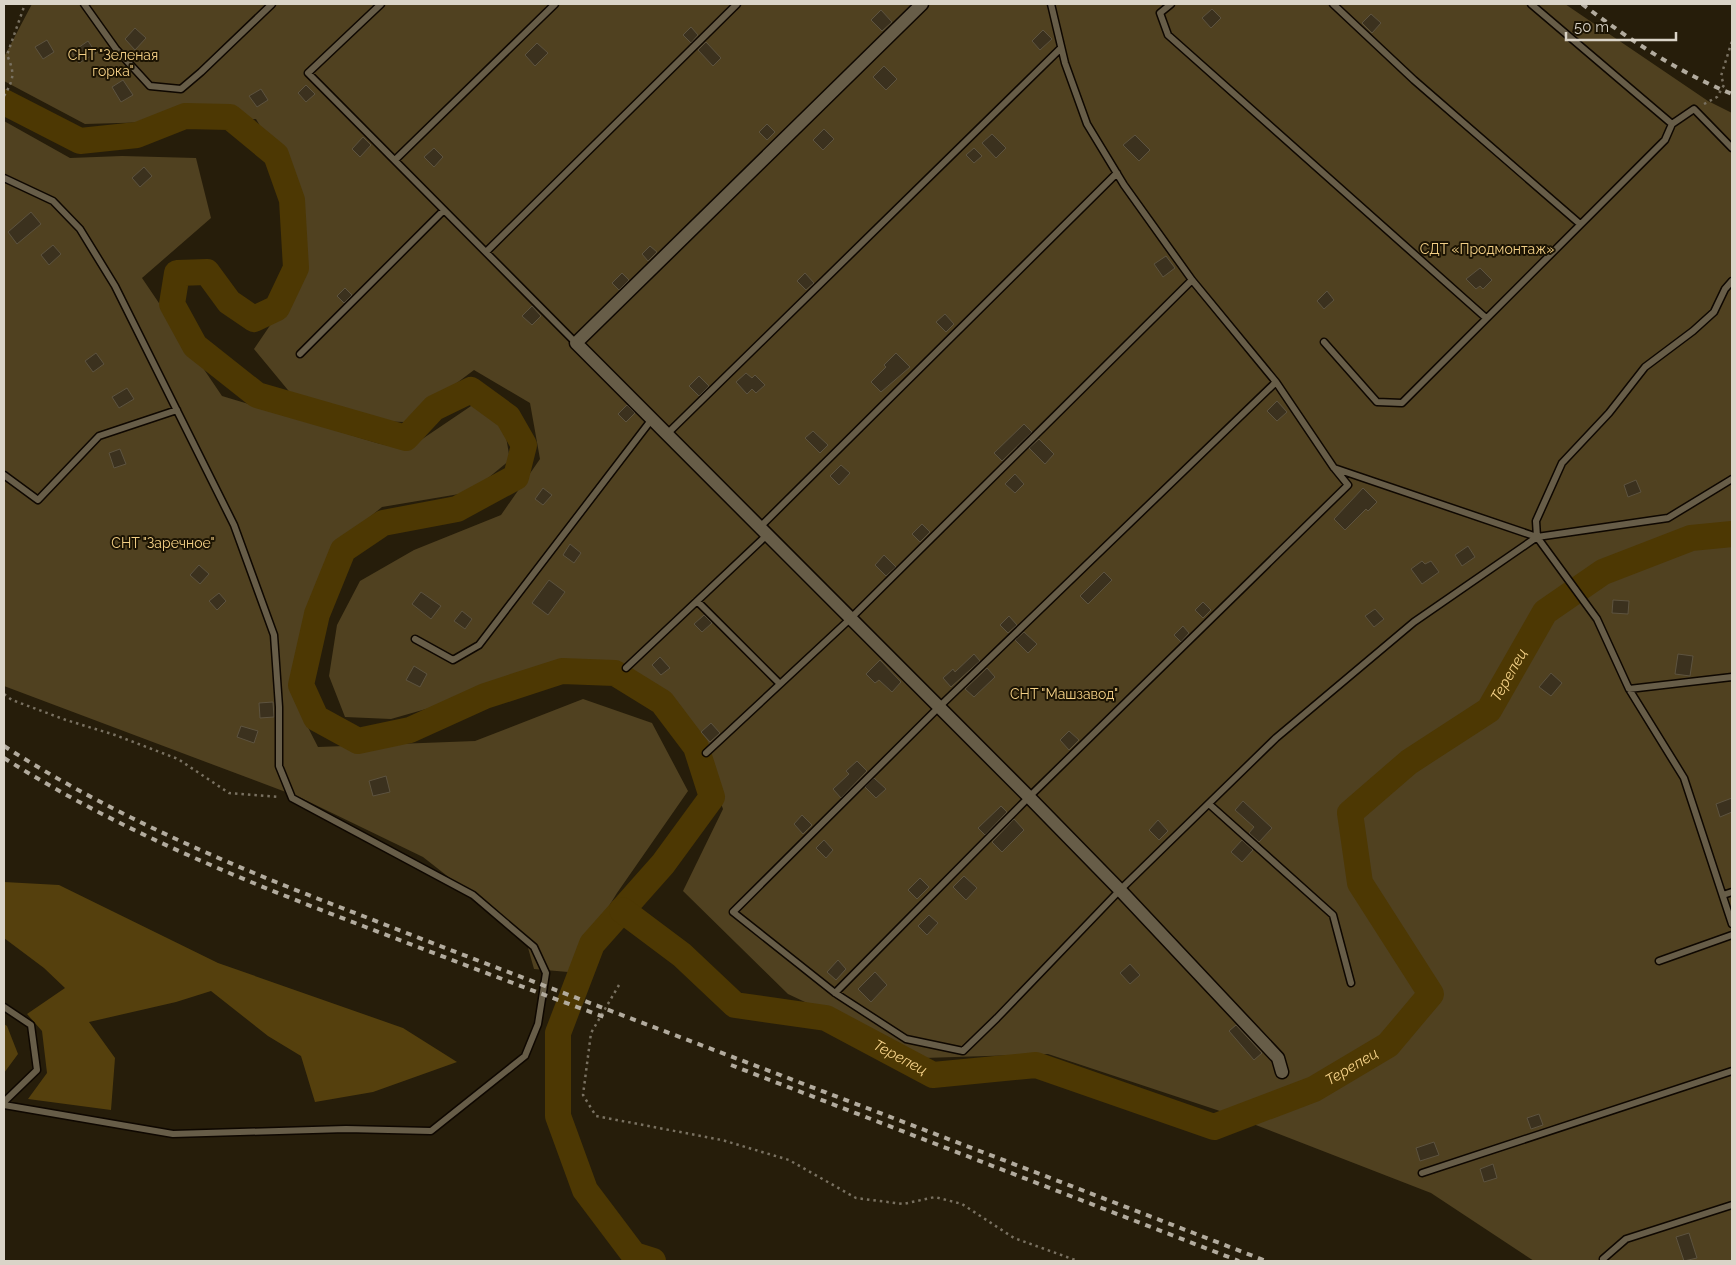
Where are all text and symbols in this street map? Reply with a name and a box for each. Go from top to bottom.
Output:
scale bar [1566,10,1676,42]
text: 50 m [1574,18,1609,36]
park label: СНТ "Зеленая горка" [68,47,158,79]
park label: СДТ «Продмонтаж» [1420,241,1554,257]
park label: СНТ "Заречное" [111,535,215,551]
water label: Терепец [1487,645,1531,705]
park label: СНТ "Машзавод" [1010,686,1118,702]
water label: Терепец [870,1036,930,1079]
water label: Терепец [1322,1044,1382,1089]

